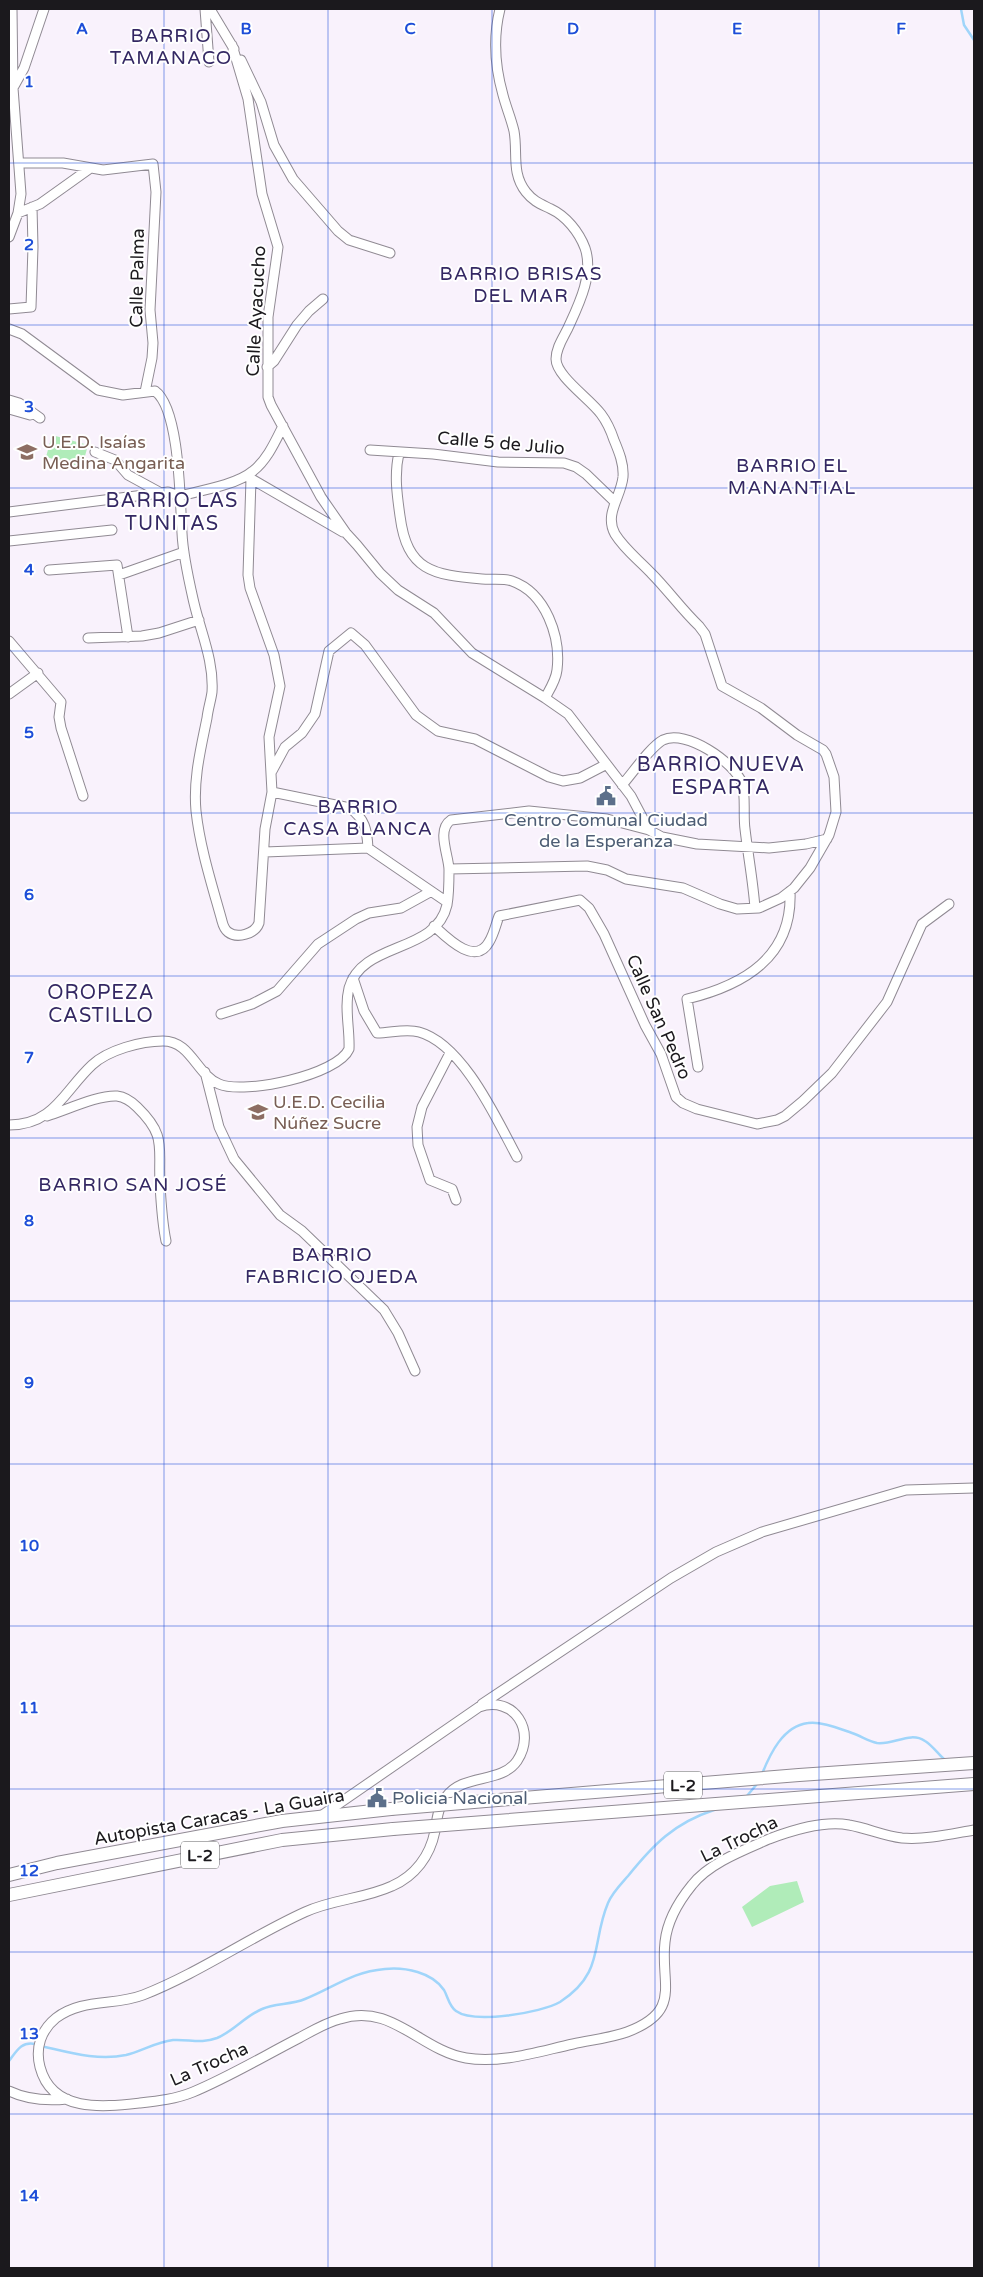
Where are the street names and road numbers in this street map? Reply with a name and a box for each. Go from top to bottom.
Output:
street label: Calle Palma [125,228,149,328]
street label: Calle Ayacucho [242,245,270,377]
street label: Calle 5 de Julio [436,426,566,460]
street label: Calle San Pedro [622,951,696,1083]
road number: L-2 [664,1772,702,1798]
street label: Autopista Caracas - La Guaira [92,1784,346,1850]
street label: La Trocha [697,1811,781,1867]
road number: L-2 [181,1842,219,1868]
street label: La Trocha [166,2037,252,2091]

